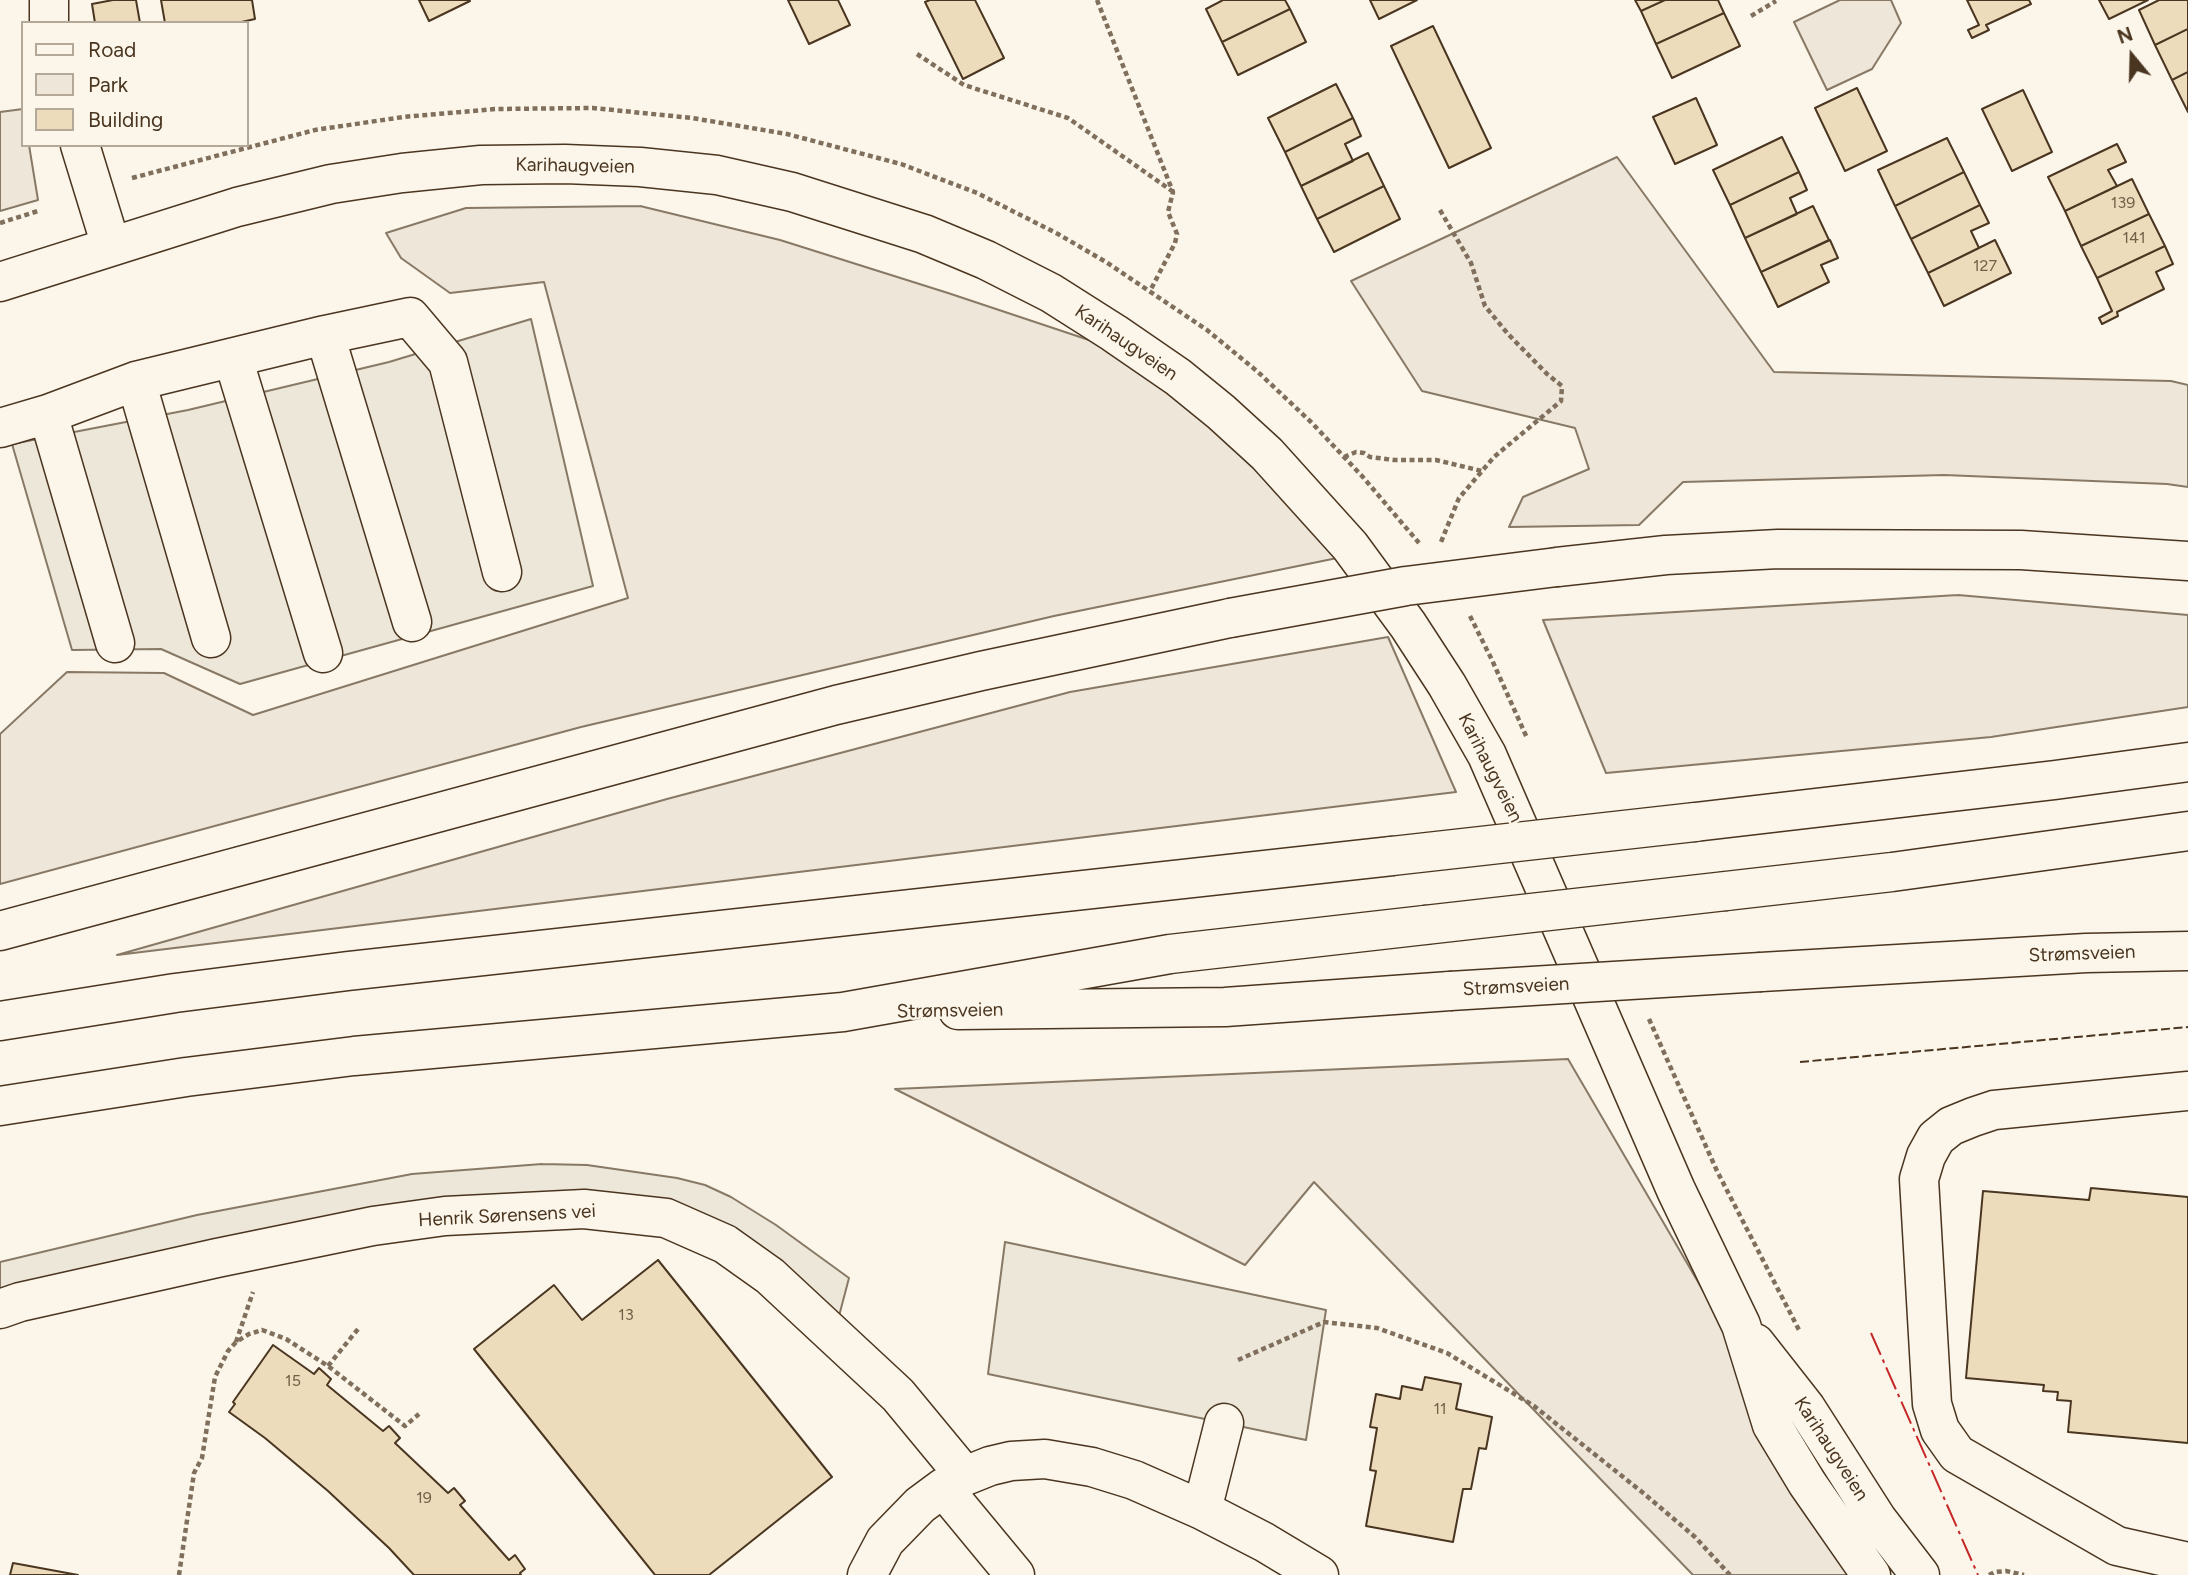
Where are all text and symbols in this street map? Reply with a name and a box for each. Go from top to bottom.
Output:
legend [21,21,248,147]
north arrow [2097,21,2167,91]
text: N [2114,22,2136,49]
text: Road [88,37,136,62]
text: Park [88,72,128,97]
text: Building [88,107,163,132]
street label: Karihaugveien [515,154,635,178]
house number: 139 [2111,193,2135,213]
house number: 141 [2122,228,2146,248]
house number: 127 [1973,256,1997,276]
street label: Karihaugveien [1070,300,1182,386]
street label: Karihaugveien [1453,710,1527,826]
street label: Strømsveien [2028,941,2136,967]
street label: Strømsveien [1462,973,1570,1001]
street label: Strømsveien [896,999,1004,1023]
street label: Henrik Sørensens vei [418,1200,596,1232]
house number: 13 [618,1305,634,1325]
house number: 15 [285,1371,301,1391]
street label: Karihaugveien [1789,1393,1873,1505]
house number: 11 [1433,1399,1447,1419]
house number: 19 [416,1488,432,1508]

